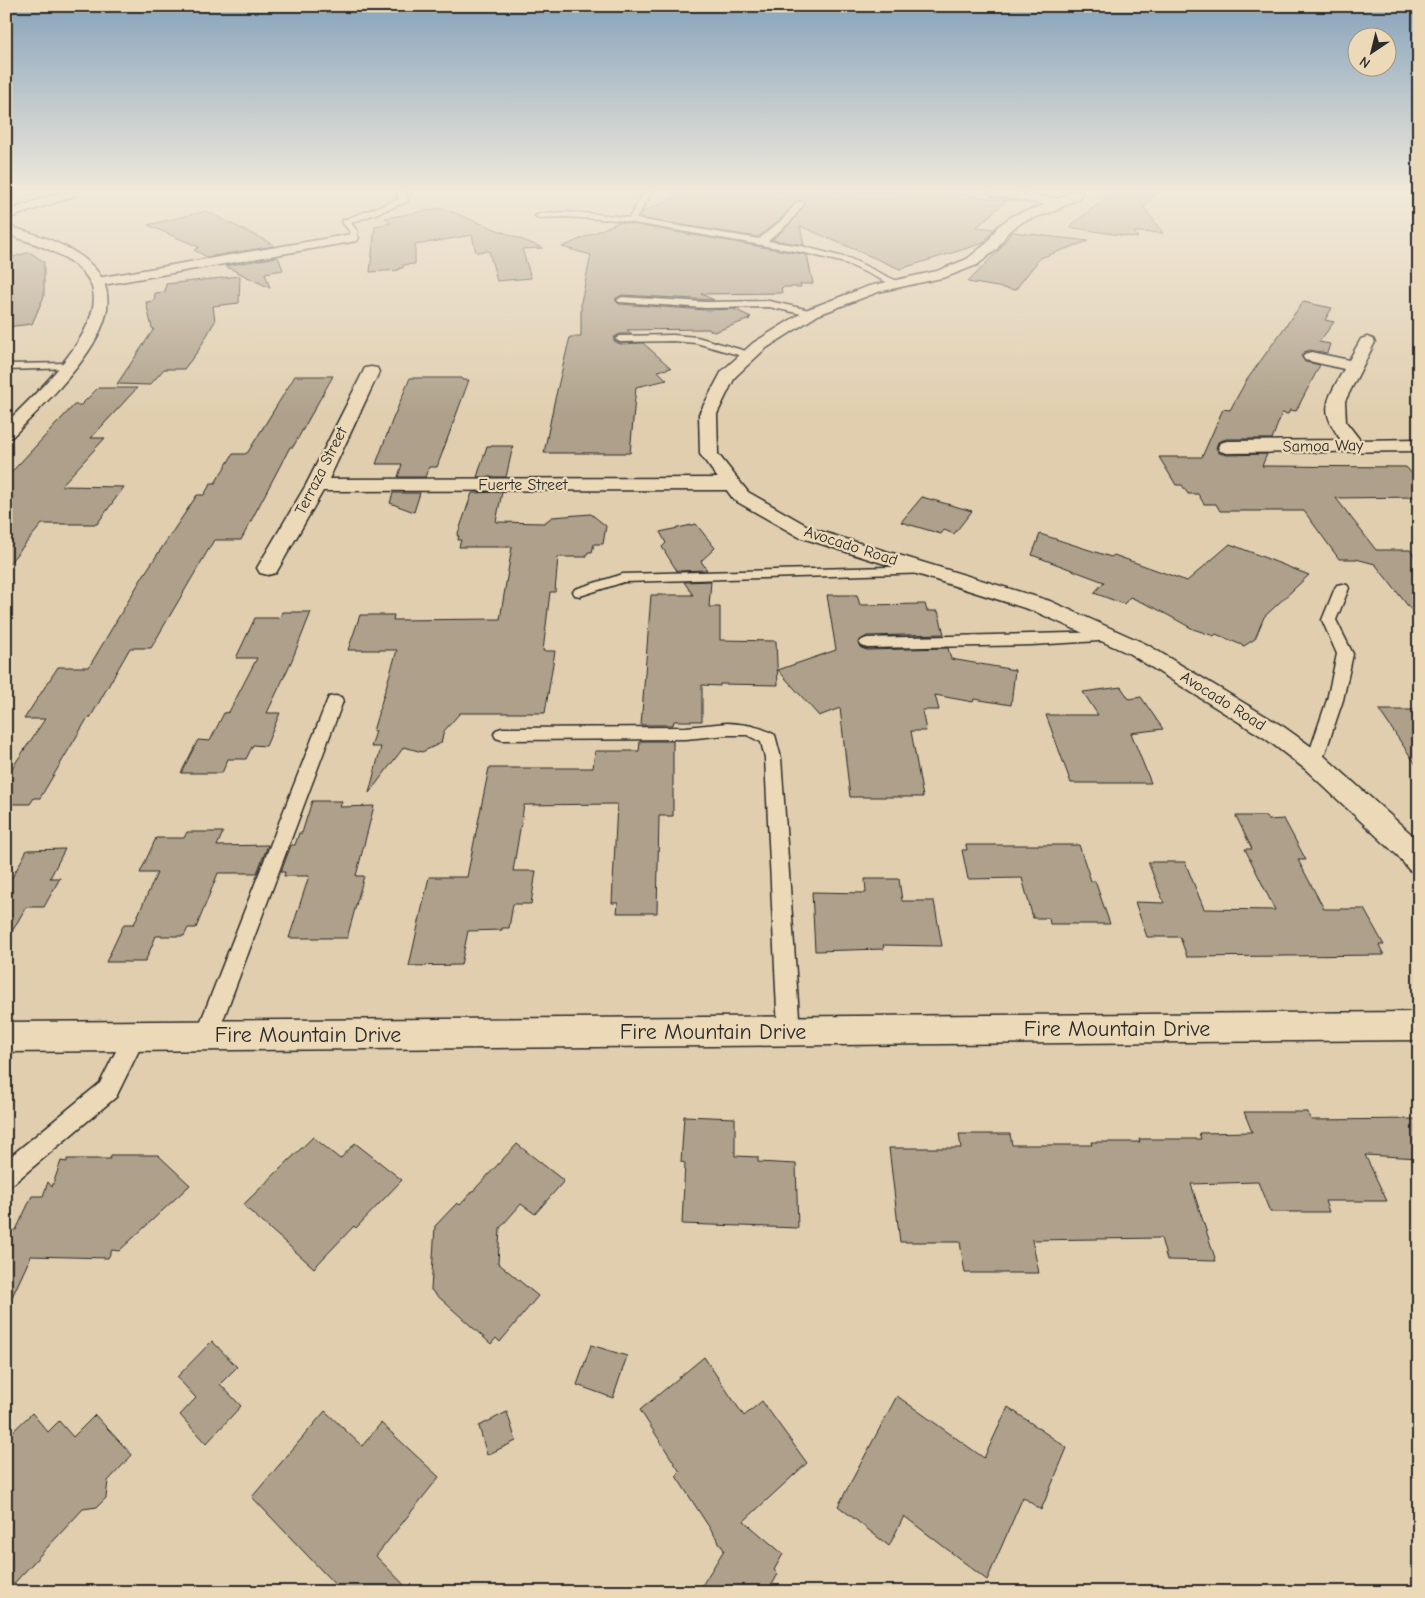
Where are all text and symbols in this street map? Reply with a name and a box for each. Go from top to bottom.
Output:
north arrow [1348,28,1398,78]
text: N [1356,53,1373,72]
street label: Terraza Street [291,424,351,518]
street label: Samoa Way [1283,436,1364,456]
street label: Fuerte Street [478,476,568,494]
street label: Avocado Road [802,522,900,570]
street label: Avocado Road [1177,668,1269,734]
street label: Fire Mountain Drive [1024,1016,1210,1042]
street label: Fire Mountain Drive [620,1019,806,1045]
street label: Fire Mountain Drive [215,1022,401,1048]

